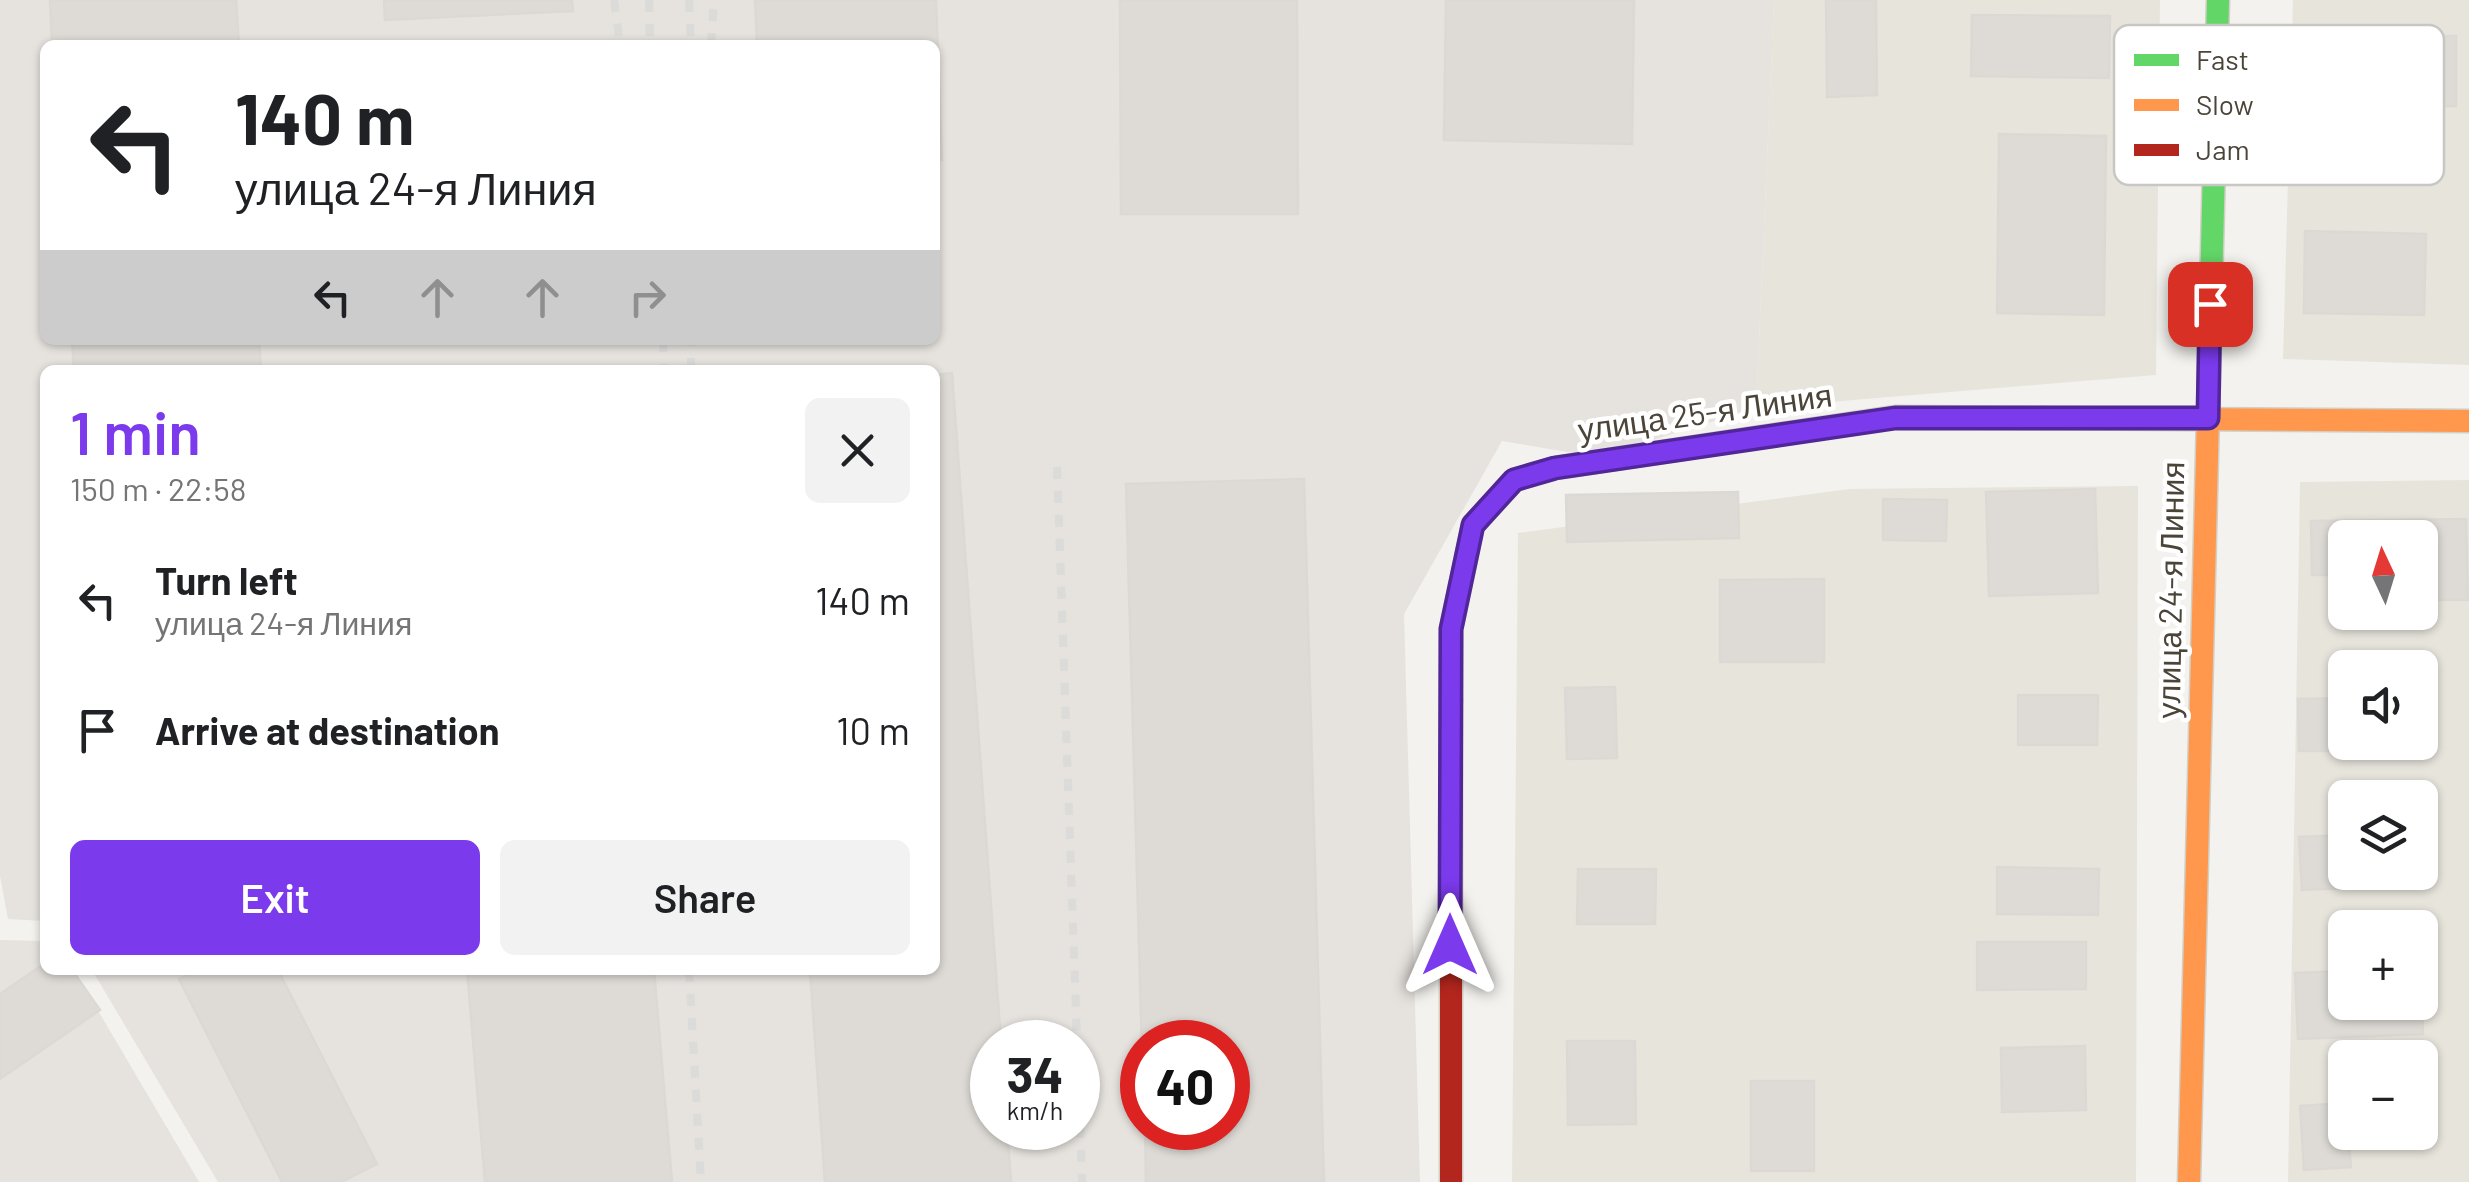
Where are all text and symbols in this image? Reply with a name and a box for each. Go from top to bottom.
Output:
legend [2114,25,2444,185]
text: Fast [2196,42,2249,76]
text: 140 m [235,75,414,159]
icon: left [70,80,200,210]
text: Slow [2196,87,2254,121]
text: Jam [2196,132,2250,166]
text: улица 24-я Линия [235,160,597,214]
pin [2168,262,2253,347]
icon: left [305,270,360,325]
icon: ahead [410,270,465,325]
icon: ahead [515,270,570,325]
icon: right [620,270,675,325]
icon: arrive [2183,277,2238,332]
street label: улица 25-я Линия [1575,374,1834,449]
text: 1 min [70,395,201,467]
button: close [805,398,910,503]
street label: улица 24-я Линия [2148,461,2191,719]
text: 150 m · 22:58 [70,469,246,507]
north arrow [2328,520,2438,630]
map controls [2328,520,2438,1150]
text: Turn left [155,557,298,603]
icon: left [70,573,125,628]
text: 140 m [815,577,910,623]
text: улица 24-я Линия [155,603,412,641]
button: sound [2328,650,2438,760]
icon: arrive [70,703,125,758]
text: Arrive at destination [155,707,500,753]
text: 10 m [836,707,910,753]
button: layers [2328,780,2438,890]
button: Exit [70,840,480,955]
button: Share [500,840,910,955]
position arrow [1398,893,1502,997]
button: + [2328,910,2438,1020]
speed limit sign: 40 [1120,1020,1250,1150]
button: − [2328,1040,2438,1150]
text: 34 [1006,1043,1064,1103]
text: km/h [1007,1095,1063,1125]

